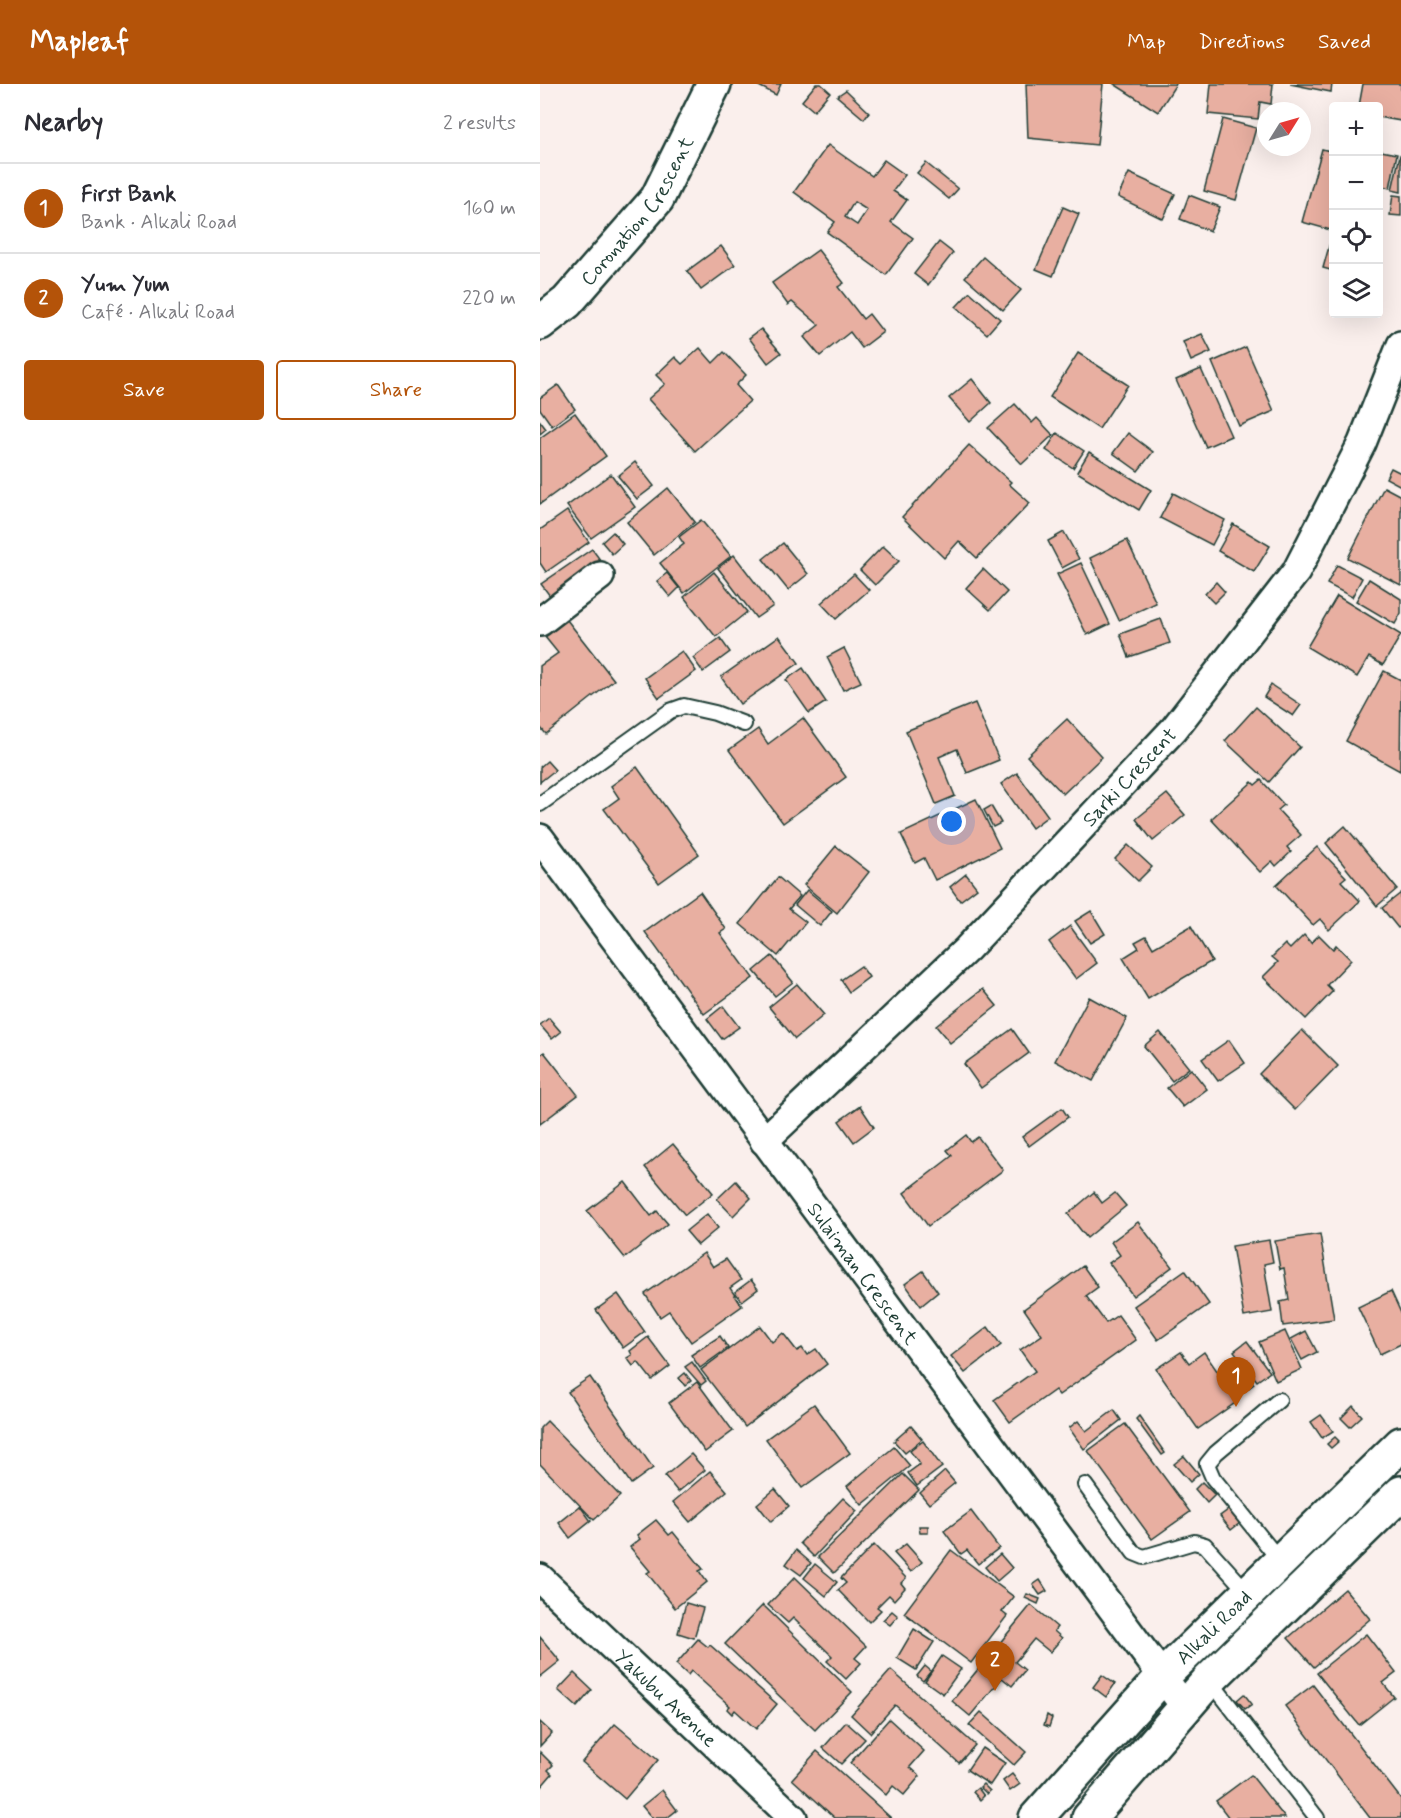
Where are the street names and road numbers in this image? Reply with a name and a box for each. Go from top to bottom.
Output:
street label: Coronation Crescent [575,132,701,292]
street label: Sarki Crescent [1077,722,1183,833]
street label: Sulaiman Crescent [800,1197,924,1351]
street label: Alkali Road [1171,1585,1258,1671]
street label: Yakubu Avenue [608,1644,722,1754]

